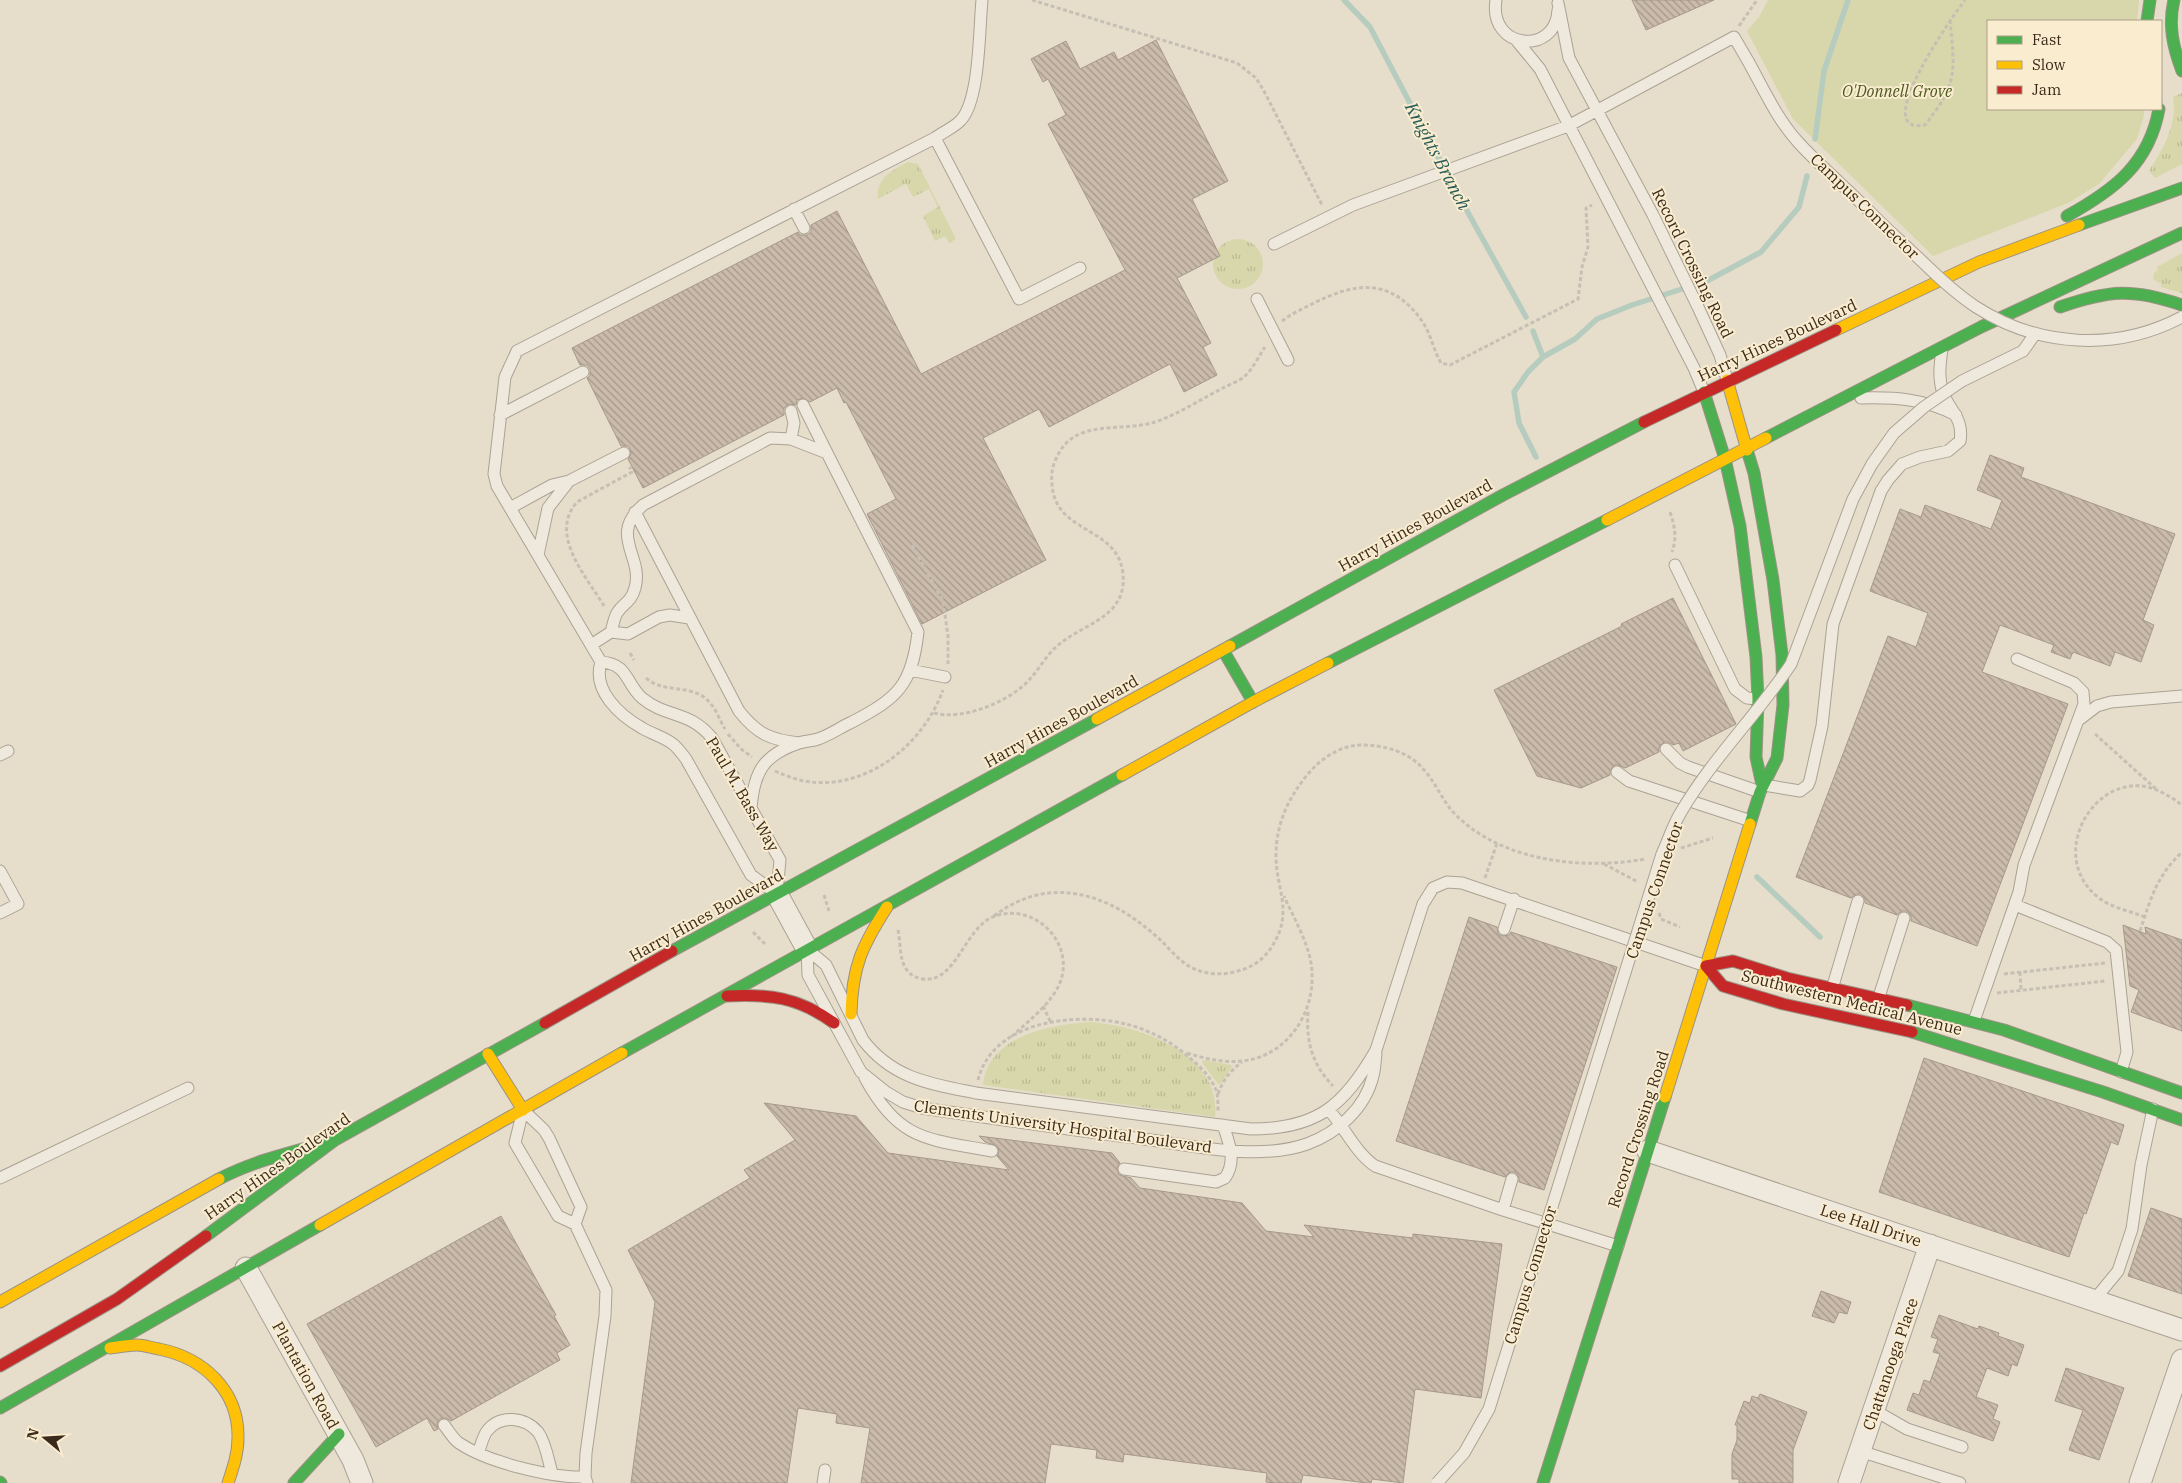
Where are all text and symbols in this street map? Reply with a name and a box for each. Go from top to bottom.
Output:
legend [1987,20,2162,110]
text: Fast [2032,30,2062,49]
text: Slow [2032,55,2066,74]
text: Jam [2032,80,2061,99]
park label: O'Donnell Grove [1842,81,1952,101]
water label: Knights Branch [1399,97,1476,214]
street label: Campus Connector [1806,149,1924,263]
street label: Record Crossing Road [1648,185,1738,341]
street label: Harry Hines Boulevard [1694,294,1860,386]
street label: Harry Hines Boulevard [1334,474,1496,576]
street label: Harry Hines Boulevard [980,670,1142,772]
street label: Paul M. Bass Way [702,733,784,855]
street label: Campus Connector [1621,819,1687,961]
street label: Harry Hines Boulevard [625,864,787,966]
street label: Southwestern Medical Avenue [1740,965,1964,1039]
street label: Record Crossing Road [1603,1048,1673,1210]
street label: Clements University Hospital Boulevard [913,1095,1214,1157]
street label: Harry Hines Boulevard [200,1108,354,1224]
street label: Lee Hall Drive [1818,1199,1924,1251]
street label: Campus Connector [1499,1203,1561,1347]
street label: Chattanooga Place [1858,1295,1922,1433]
street label: Plantation Road [268,1318,344,1432]
north arrow [20,1413,70,1463]
text: N [22,1426,43,1442]

